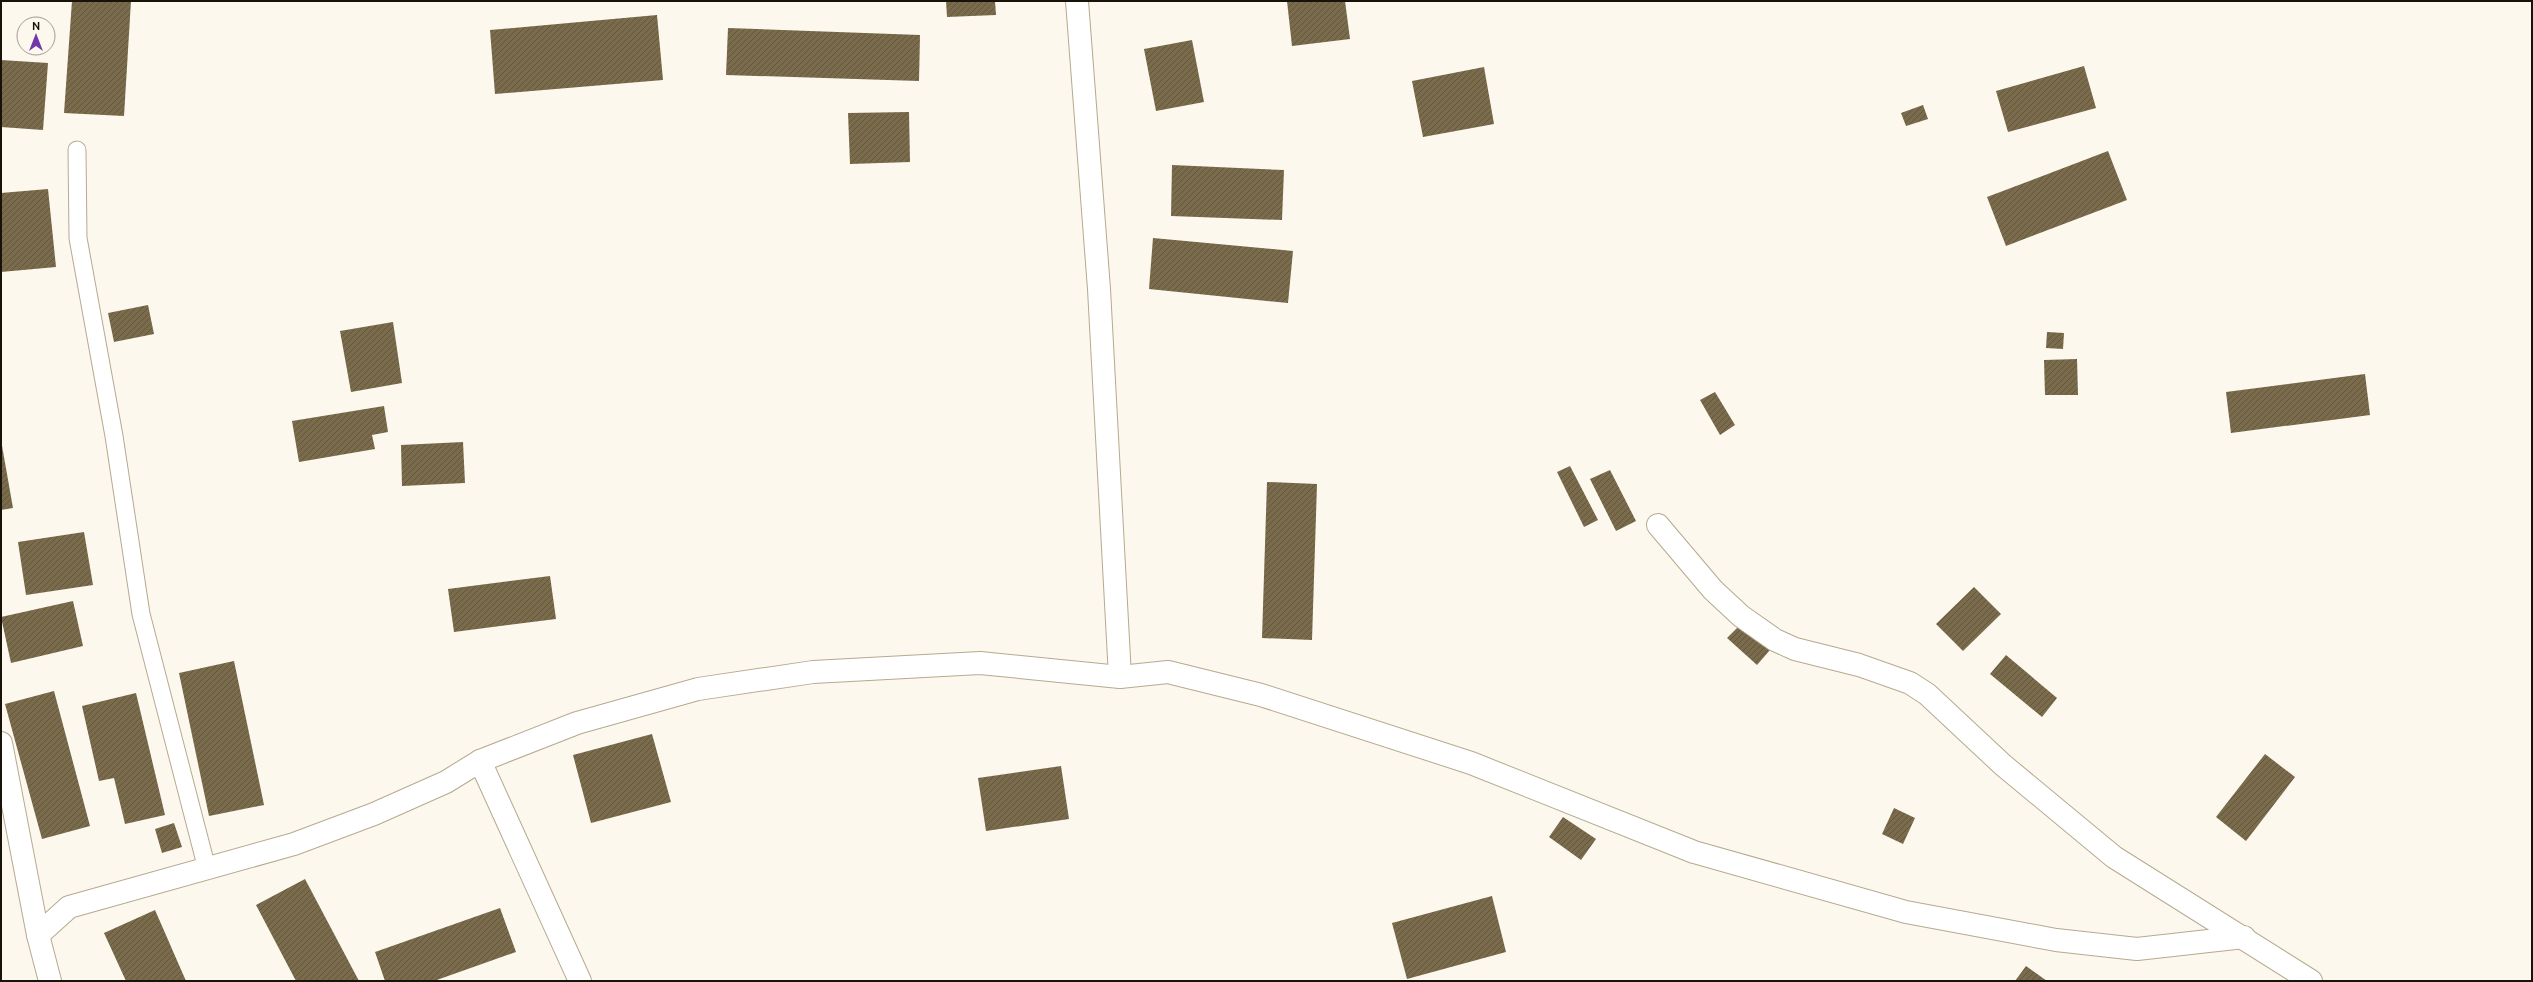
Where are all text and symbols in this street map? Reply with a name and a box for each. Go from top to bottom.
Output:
north arrow [16,16,56,56]
text: N [32,20,40,32]

